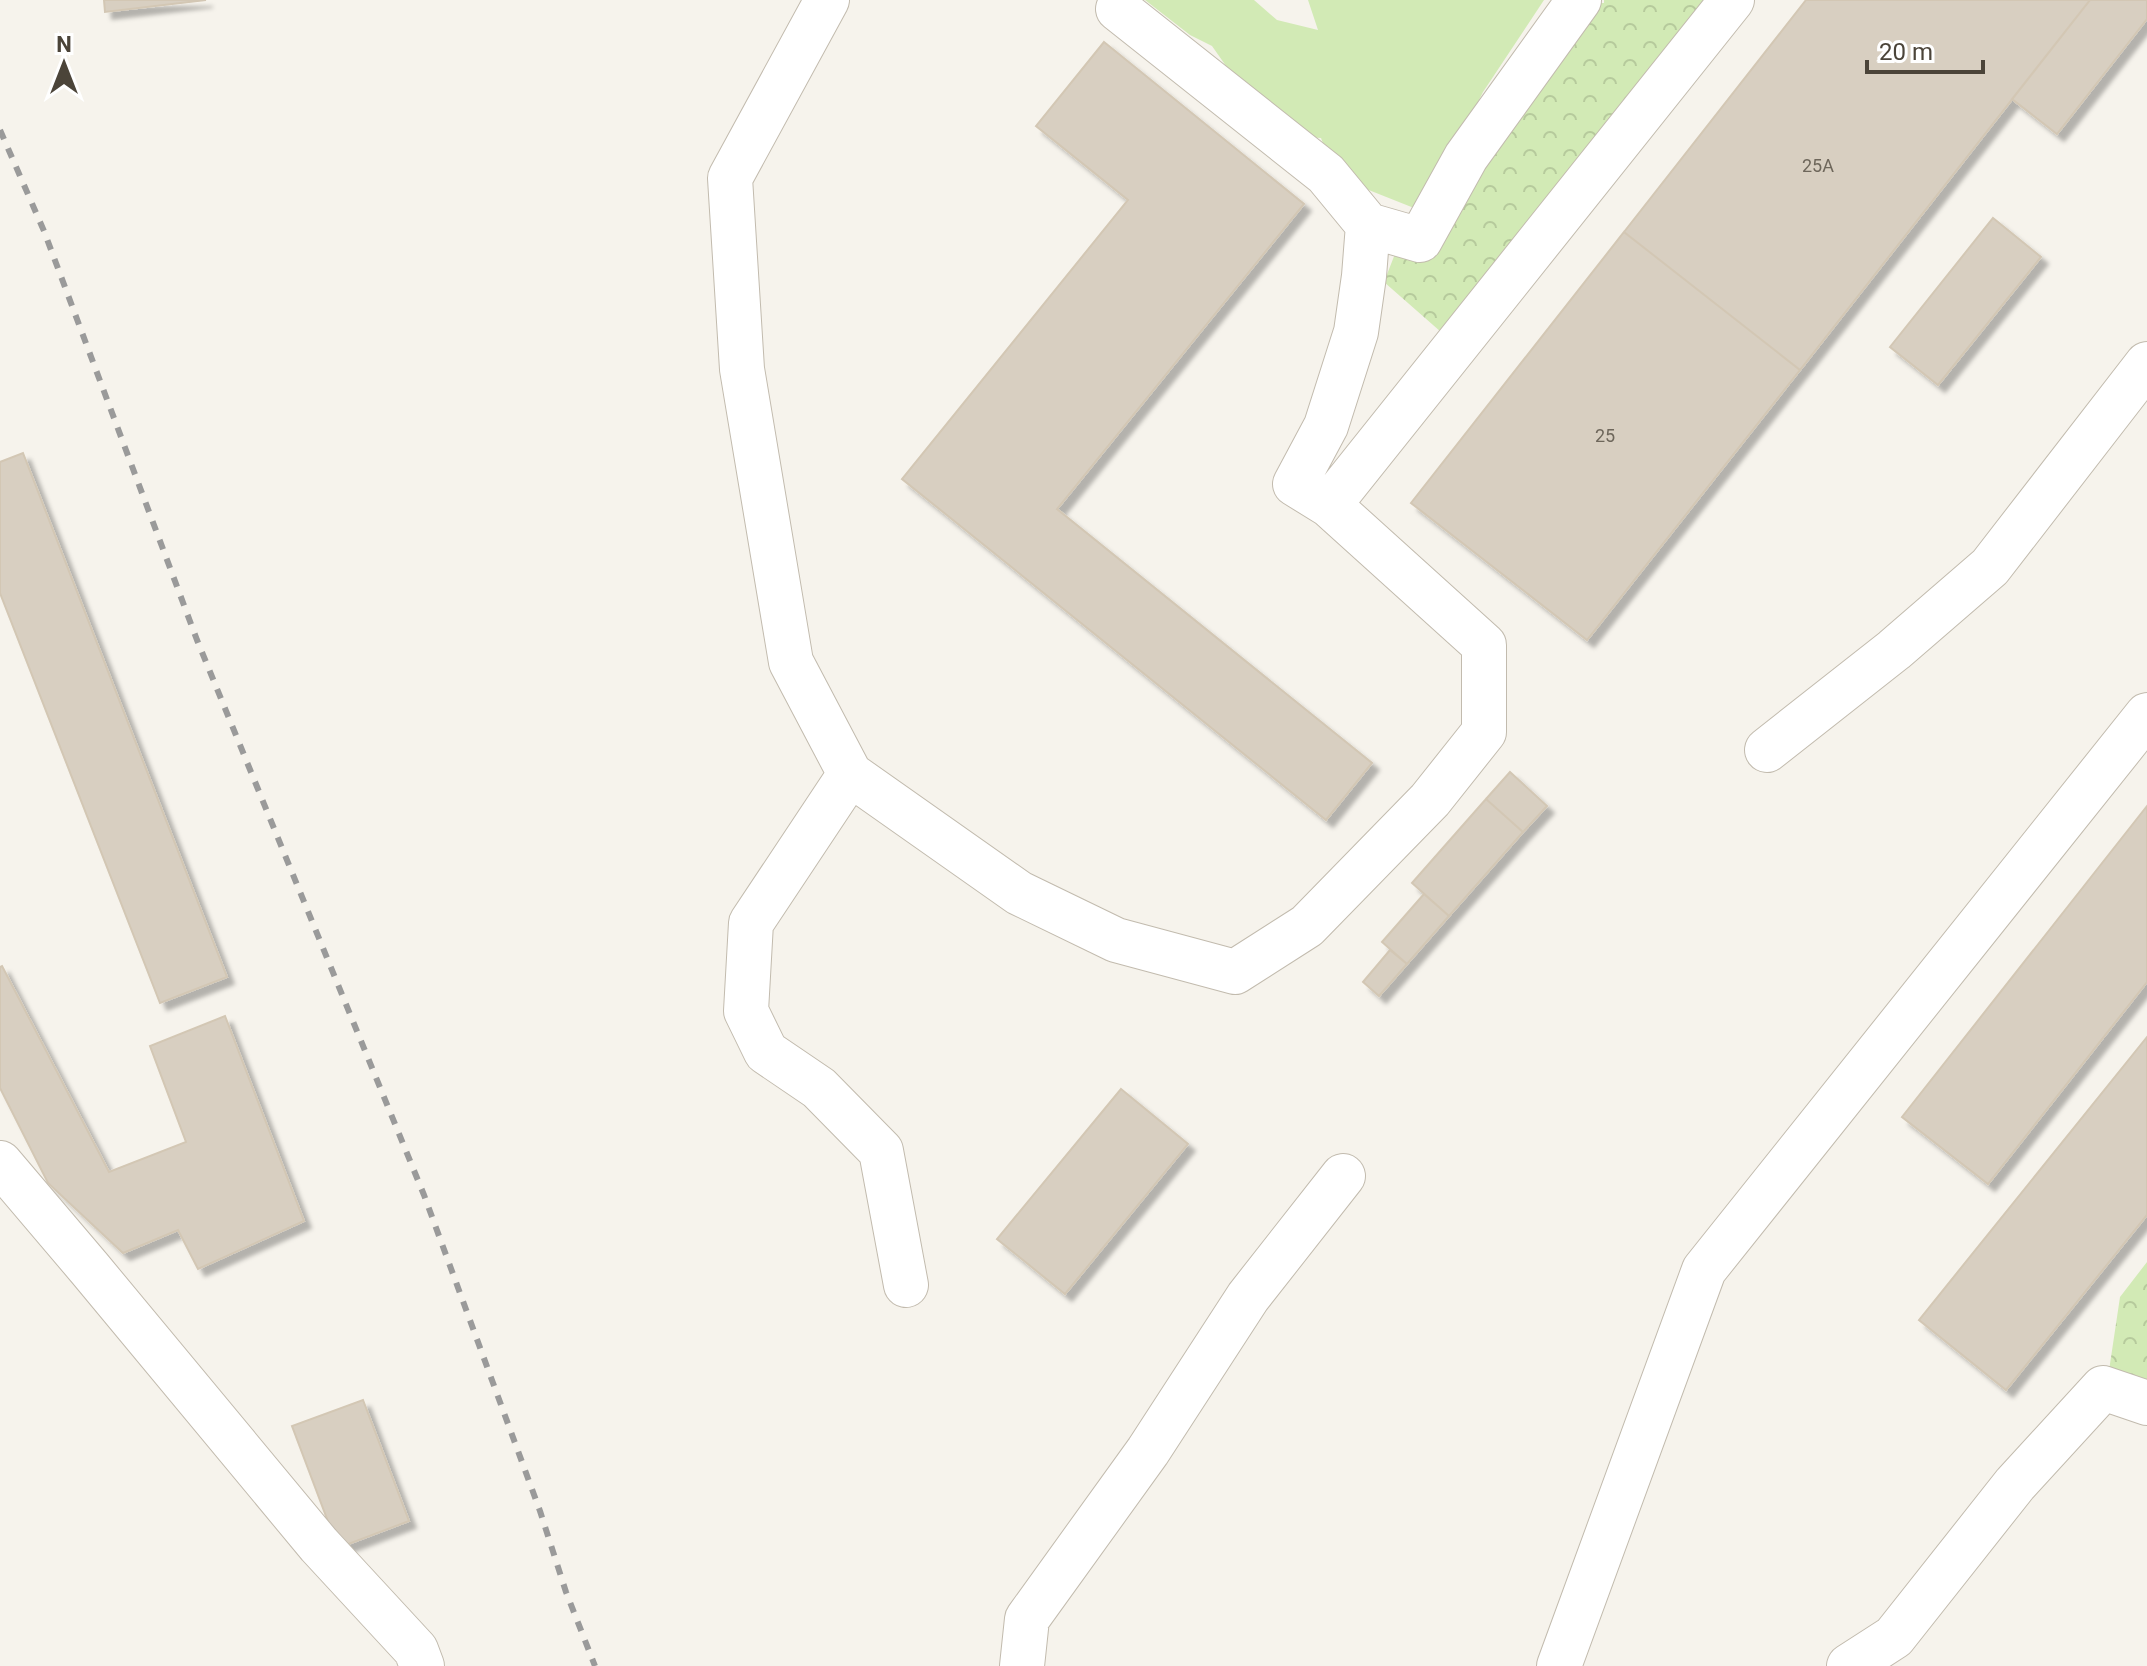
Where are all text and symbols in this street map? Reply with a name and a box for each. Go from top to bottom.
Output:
north arrow [24,24,104,104]
scale bar [1867,24,1983,74]
text: N [56,32,72,57]
text: 20 m [1879,38,1933,66]
house number: 25А [1802,155,1834,176]
house number: 25 [1595,425,1615,446]

